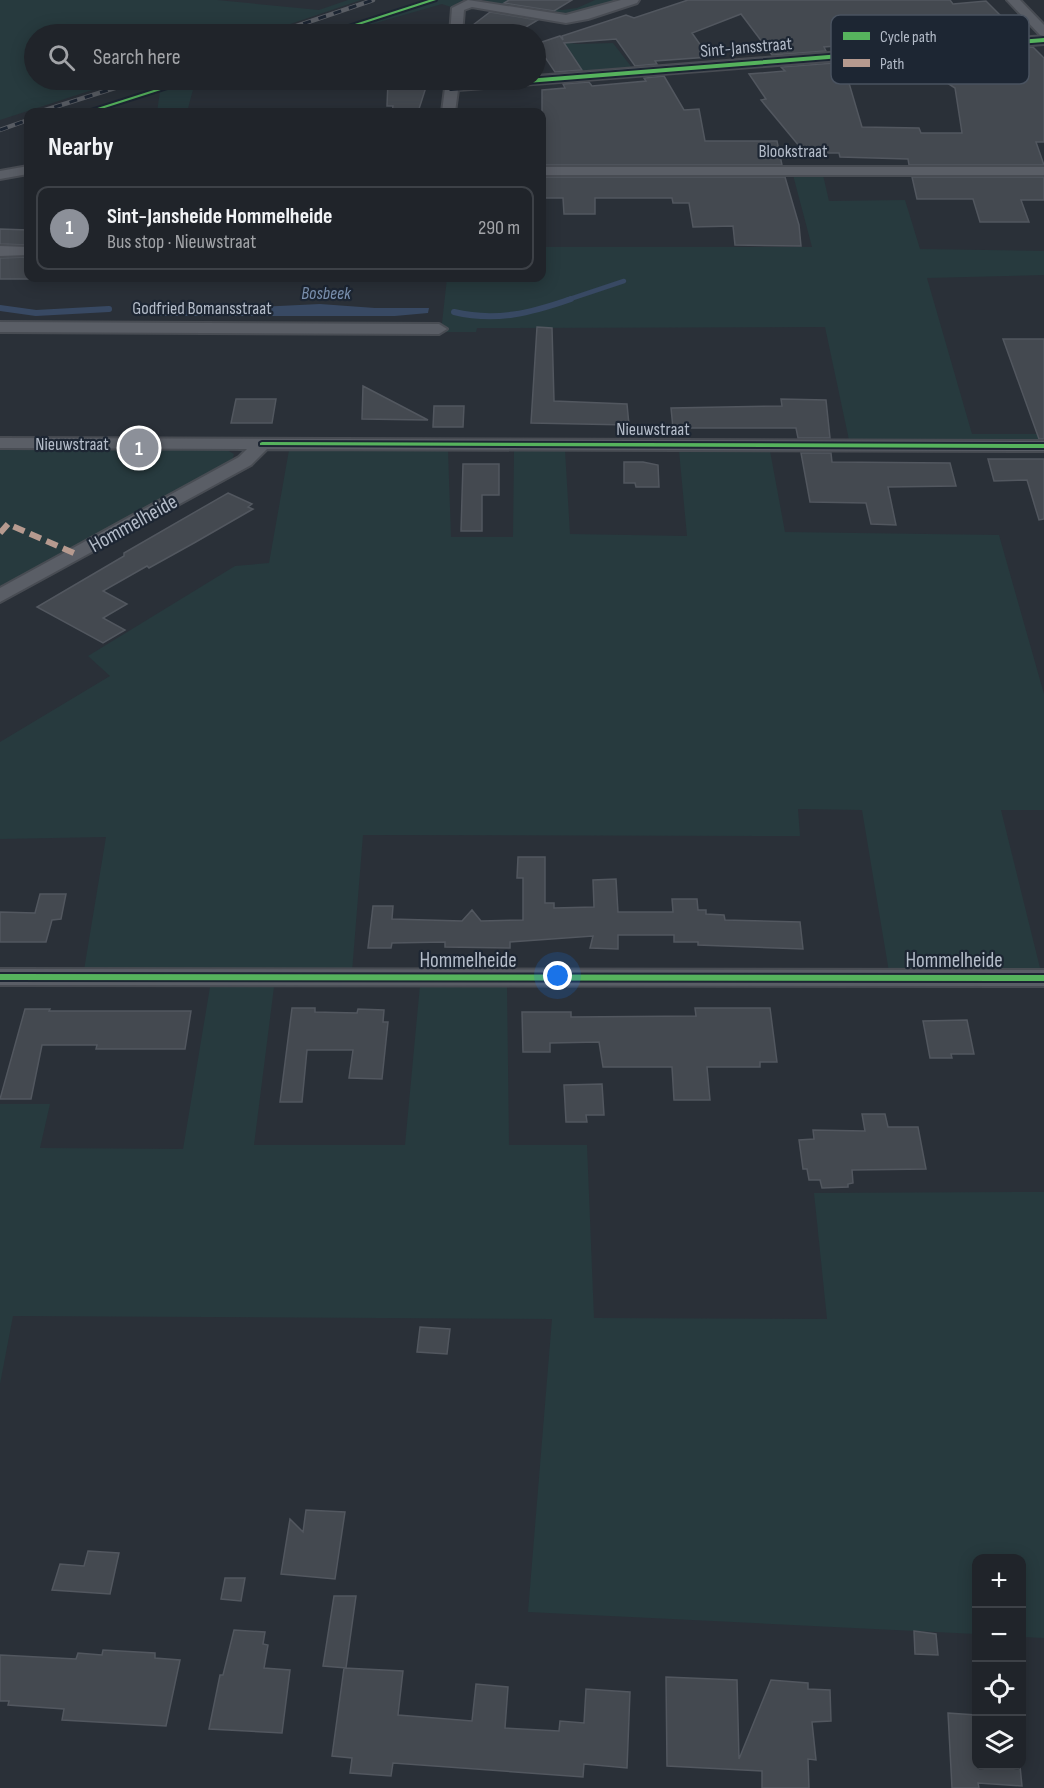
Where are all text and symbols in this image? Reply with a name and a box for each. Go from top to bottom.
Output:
legend [831,15,1029,84]
search box [24,24,546,90]
text: Cycle path [880,28,937,47]
street label: Sint-Jansstraat [699,33,793,62]
icon: search [45,41,78,74]
text: Search here [93,44,180,71]
text: Path [880,55,904,74]
text: Nearby [48,132,114,163]
street label: Blookstraat [758,141,828,162]
text: Sint-Jansheide Hommelheide [107,203,333,230]
text: 1 [66,216,73,240]
text: 290 m [478,216,520,240]
text: Bus stop · Nieuwstraat [107,230,256,254]
water label: Bosbeek [301,283,352,304]
street label: Godfried Bomansstraat [132,298,272,319]
street label: Nieuwstraat [616,419,690,440]
pin: 1 [120,426,158,470]
street label: Nieuwstraat [35,434,109,455]
street label: Hommelheide [85,489,182,558]
street label: Hommelheide [419,948,517,973]
street label: Hommelheide [905,948,1003,973]
your location [543,961,572,990]
map controls [972,1554,1026,1770]
button: + [972,1554,1026,1608]
button: − [972,1608,1026,1662]
button: locate [972,1662,1026,1716]
button: layers [972,1716,1026,1770]

